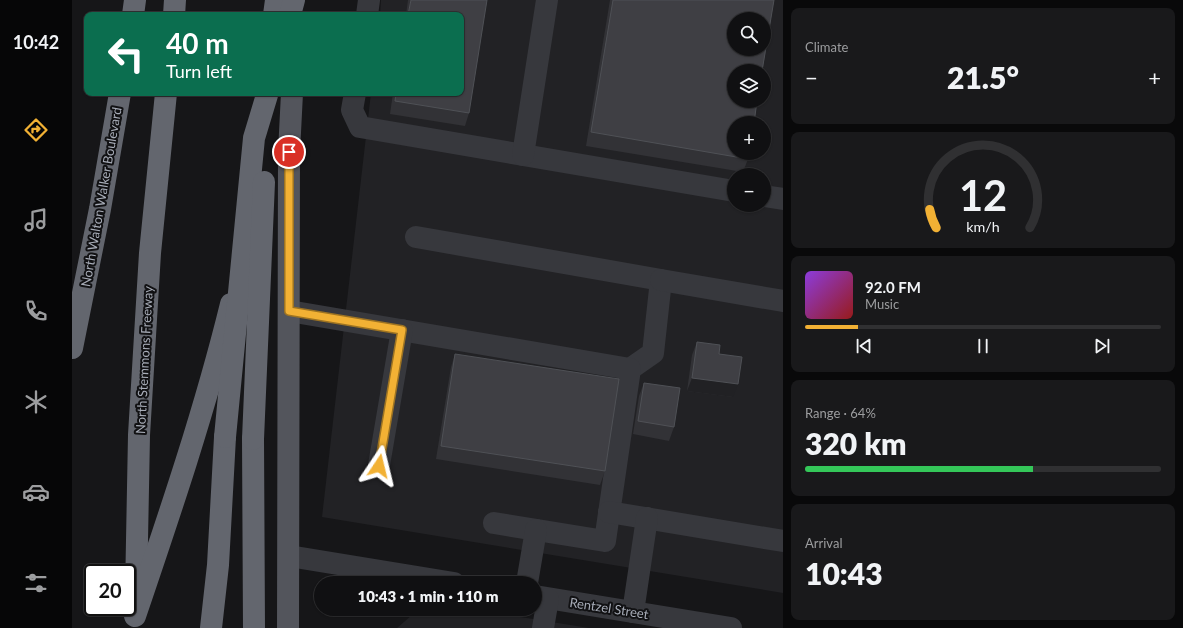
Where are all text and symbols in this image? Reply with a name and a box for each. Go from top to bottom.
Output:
map controls [727,12,771,212]
button: search [727,12,771,56]
text: 40 m [166,26,229,60]
icon: left [100,28,152,80]
text: 10:42 [13,31,59,53]
text: Climate [805,39,848,55]
text: 21.5° [947,59,1019,95]
text: Turn left [166,60,232,82]
button: layers [727,64,771,108]
text: − [805,64,818,91]
text: + [1148,64,1161,91]
street label: North Walton Walker Boulevard [77,106,125,288]
icon: directions [22,116,50,144]
button: + [727,116,771,160]
pin [272,135,306,169]
icon: arrive [278,141,300,163]
button: − [727,168,771,212]
text: 12 [959,170,1007,220]
icon: music [22,206,50,234]
text: km/h [966,218,1000,235]
text: 92.0 FM [865,278,921,296]
street label: North Stemmons Freeway [132,285,156,434]
text: Music [865,296,899,312]
icon: phone [22,297,50,325]
icon: previous [853,335,875,357]
icon: pause [972,335,994,357]
icon: next [1091,335,1113,357]
icon: climate [22,388,50,416]
text: Range · 64% [805,405,876,421]
text: 320 km [805,425,906,461]
position arrow [358,445,400,487]
icon: car [22,478,50,506]
text: Arrival [805,535,842,551]
text: 10:43 [805,555,883,591]
speed limit sign: 20 [84,564,136,616]
icon: filters [22,569,50,597]
text: 10:43 · 1 min · 110 m [357,587,499,605]
street label: Rentzel Street [568,594,650,622]

